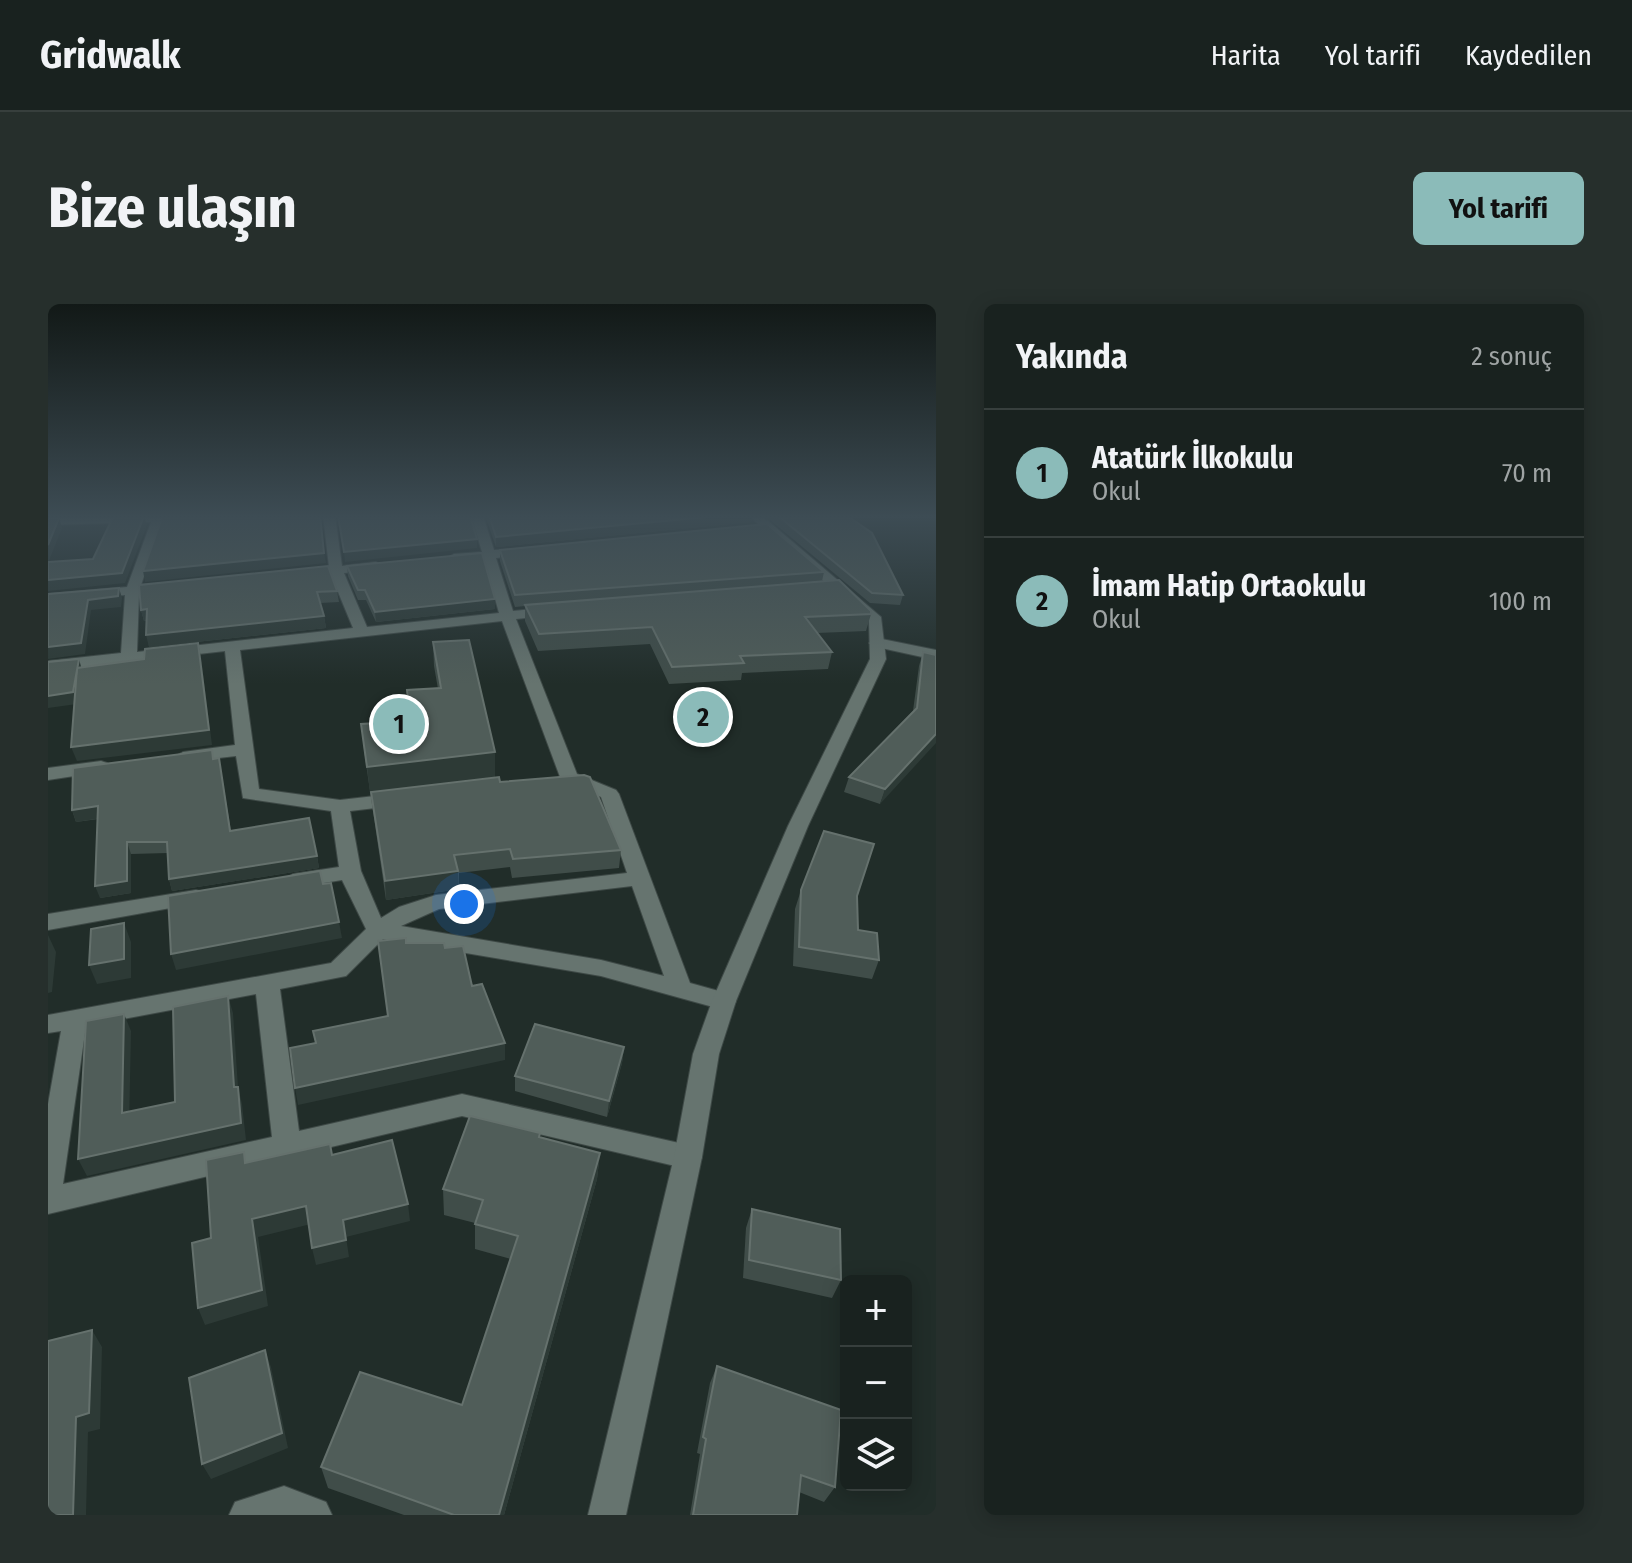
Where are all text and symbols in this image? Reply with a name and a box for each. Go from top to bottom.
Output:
text: Gridwalk [40,32,181,78]
text: Harita [1211,39,1281,72]
text: Yol tarifi [1325,39,1421,72]
text: Kaydedilen [1465,39,1592,72]
button: Yol tarifi [1413,172,1584,245]
text: Bize ulaşın [48,175,297,242]
text: Yakında [1016,336,1128,377]
text: 2 sonuç [1471,341,1552,372]
text: Atatürk İlkokulu [1092,440,1294,476]
text: 1 [1037,458,1048,489]
text: 70 m [1502,458,1552,489]
text: Okul [1092,476,1141,507]
text: İmam Hatip Ortaokulu [1092,568,1366,604]
text: 2 [1036,586,1048,617]
text: 100 m [1489,586,1552,617]
text: Okul [1092,604,1141,635]
pin: 2 [677,687,729,747]
pin: 1 [373,694,425,754]
your location [444,884,484,924]
map controls [840,1275,912,1491]
button: + [840,1275,912,1347]
button: − [840,1347,912,1419]
button: layers [840,1419,912,1491]

